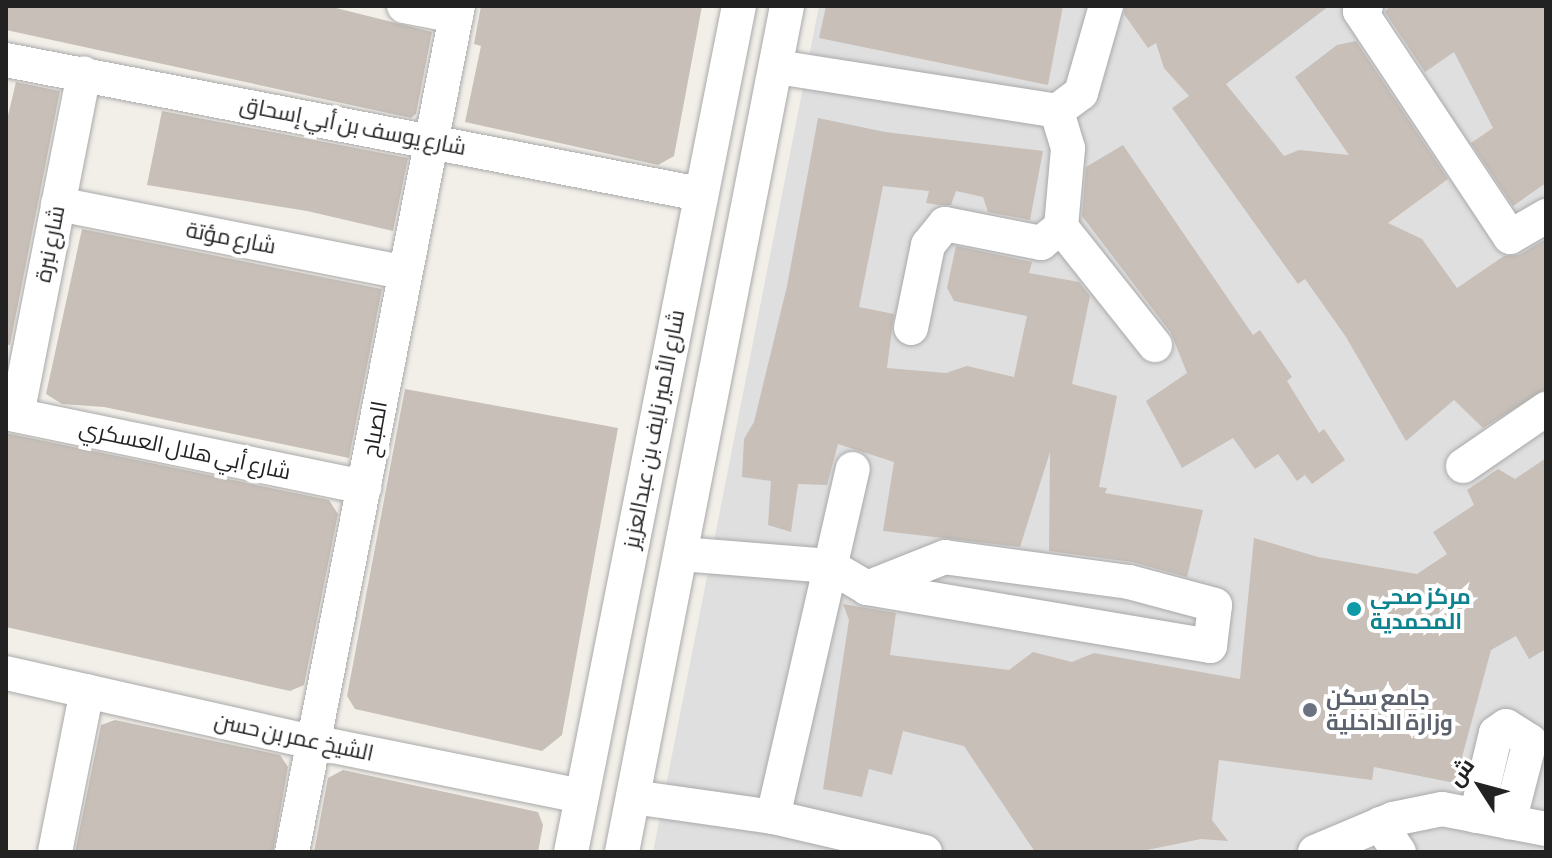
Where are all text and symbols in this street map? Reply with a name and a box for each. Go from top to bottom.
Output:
street label: شارع يوسف بن أبي إسحاق [238,91,468,161]
street label: شارع نبرة [30,203,70,285]
street label: شارع مؤتة [184,216,278,260]
street label: شارع الأمير نايف بن عبدالعزيز [618,307,690,551]
street label: الصباح [357,399,393,459]
street label: شارع أبي هلال العسكري [77,415,293,485]
place label: مركز صحي المحمدية [1370,583,1471,634]
marker: مركز صحي المحمدية [1345,600,1363,618]
place label: جامع سكن وزارة الداخلية [1326,684,1453,736]
marker: جامع سكن وزارة الداخلية [1301,701,1319,719]
street label: الشيخ عمر بن حسن [212,707,376,767]
north arrow [1440,746,1520,826]
text: ش [1442,753,1479,791]

